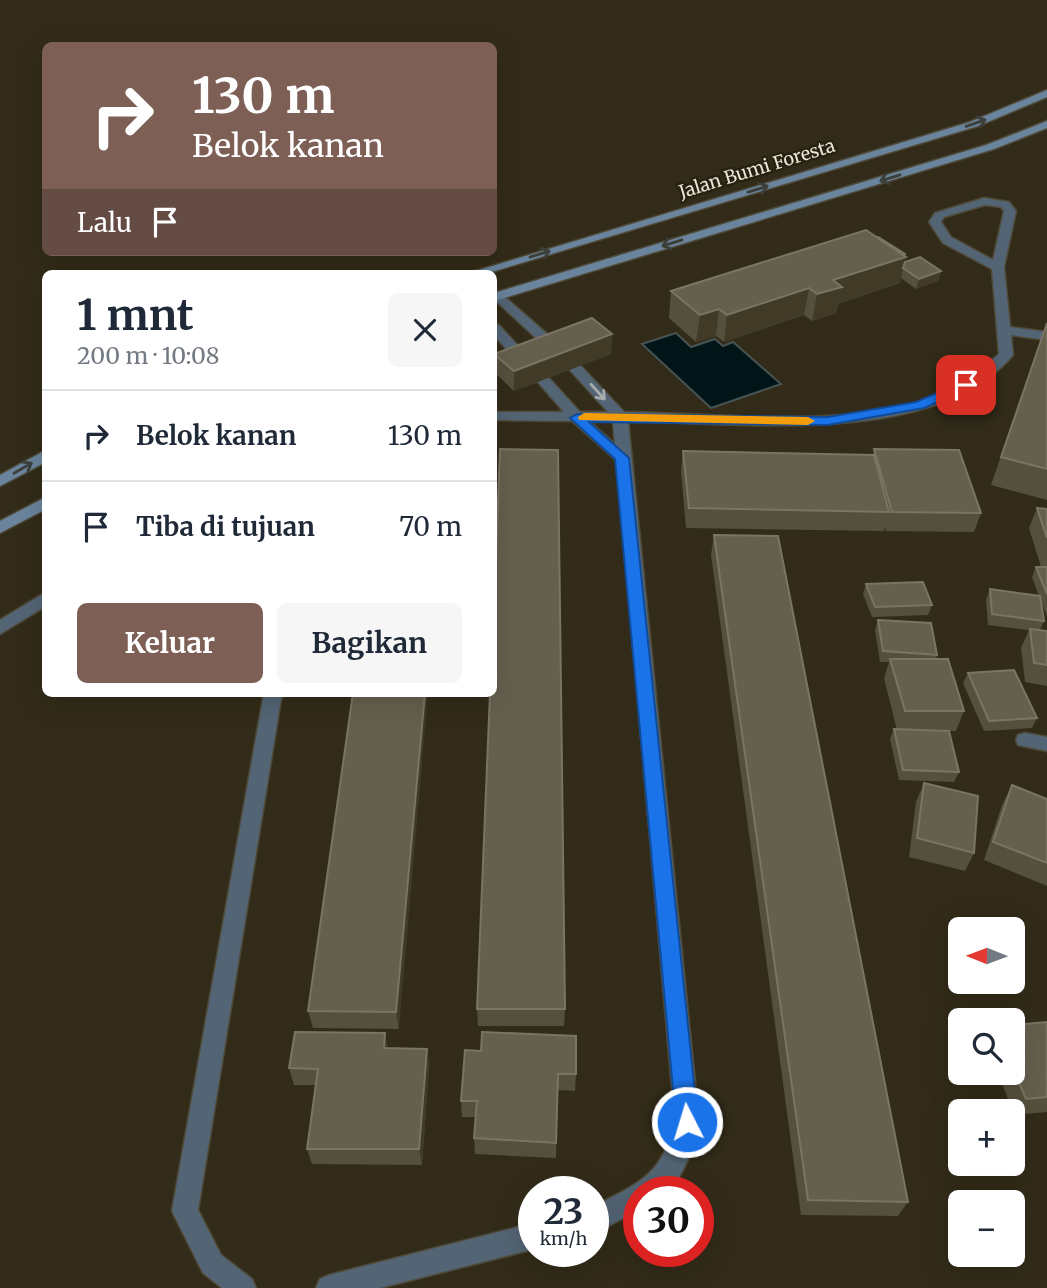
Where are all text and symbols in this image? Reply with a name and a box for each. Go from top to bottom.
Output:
text: 130 m [192,65,335,126]
icon: right [77,70,168,161]
one-way arrow [965,116,987,128]
text: Belok kanan [192,126,384,166]
street label: Jalan Bumi Foresta [675,134,838,204]
one-way arrow [879,172,901,185]
one-way arrow [747,181,769,194]
icon: arrive [146,203,184,241]
text: Lalu [77,206,132,239]
one-way arrow [662,238,684,251]
one-way arrow [529,246,551,259]
text: 1 mnt [77,289,194,341]
button: close [388,293,462,367]
text: 200 m · 10:08 [77,341,219,370]
pin [936,355,996,415]
icon: arrive [947,366,985,404]
one-way arrow [590,382,606,400]
icon: right [77,417,115,455]
text: Belok kanan [136,419,296,452]
text: 130 m [388,419,462,452]
one-way arrow [12,461,32,475]
icon: arrive [77,508,115,546]
text: Tiba di tujuan [136,510,315,543]
text: 70 m [399,510,462,543]
button: Keluar [77,603,263,683]
button: Bagikan [277,603,462,683]
north arrow [948,917,1026,994]
map controls [948,917,1025,1267]
button: search [948,1008,1025,1085]
position arrow [650,1085,724,1159]
button: + [948,1099,1025,1176]
speed limit sign: 30 [623,1176,714,1267]
text: 23 [544,1190,583,1234]
button: − [948,1190,1025,1267]
text: km/h [540,1227,587,1250]

